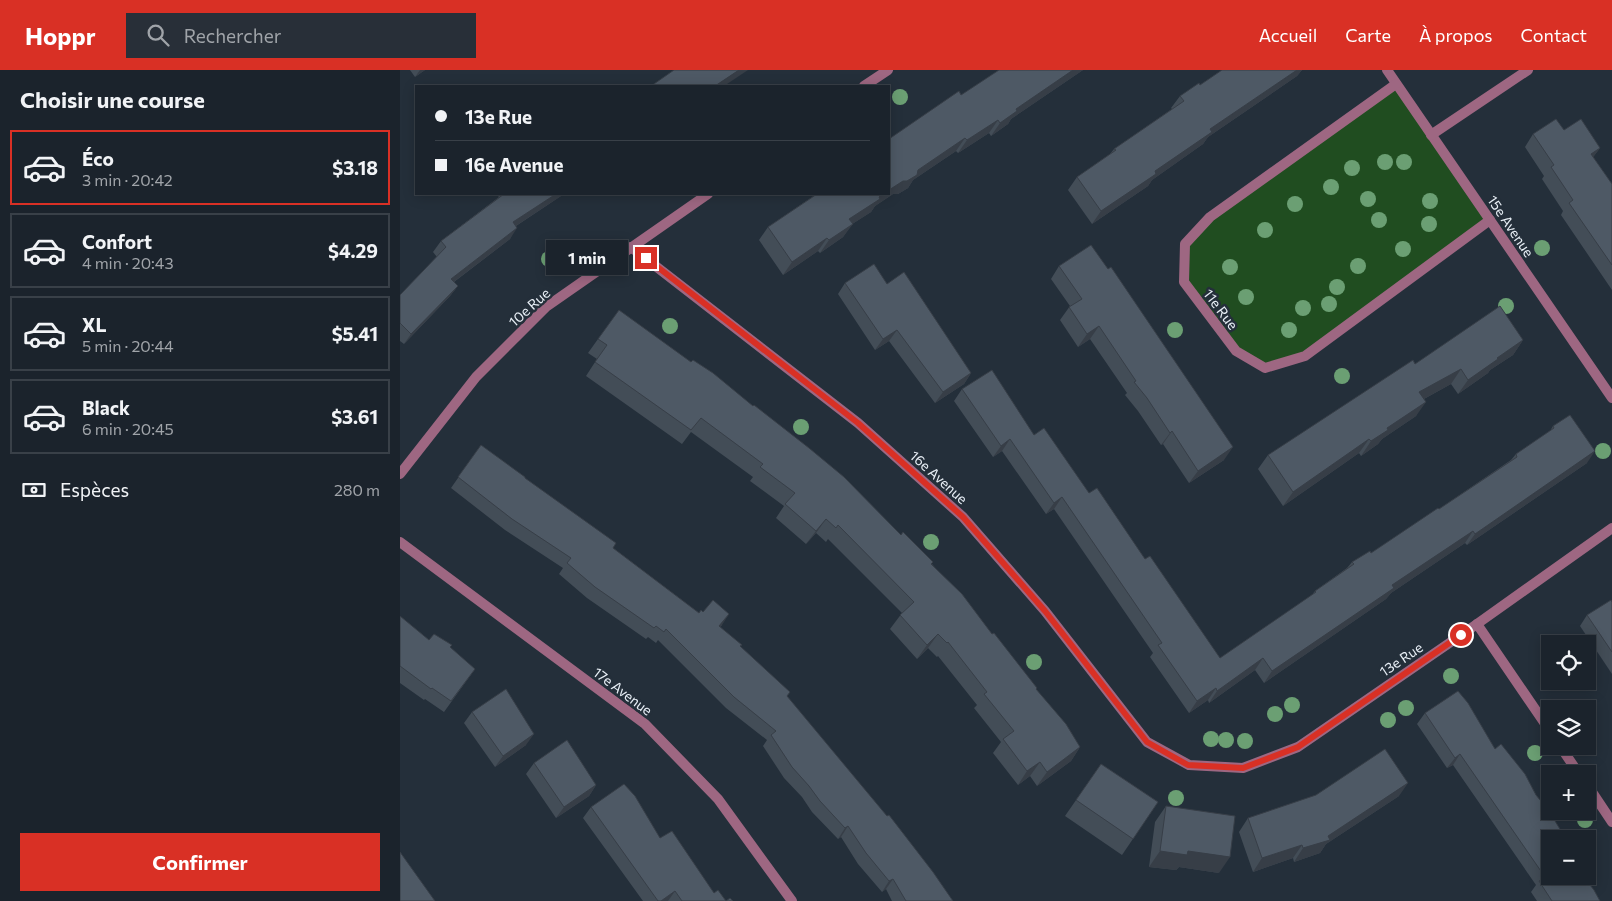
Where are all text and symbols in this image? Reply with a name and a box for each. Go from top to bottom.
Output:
search box [126,13,476,58]
text: Hoppr [25,21,96,50]
icon: search [144,21,172,49]
text: Rechercher [184,24,281,47]
text: Accueil [1259,24,1317,46]
text: Carte [1345,24,1391,46]
text: À propos [1419,24,1493,46]
text: Contact [1521,24,1587,46]
text: Choisir une course [20,86,205,113]
text: 13e Rue [465,105,532,128]
icon: car [22,145,67,190]
text: Éco [82,147,114,170]
text: 16e Avenue [465,153,563,176]
text: $3.18 [332,156,378,179]
text: 3 min · 20:42 [82,170,173,189]
street label: 15e Avenue [1484,192,1538,260]
icon: car [22,228,67,273]
text: Confort [82,230,152,253]
text: $4.29 [328,239,378,262]
callout: 1 min [546,240,628,276]
route end [635,247,657,269]
text: 1 min [568,248,606,267]
text: 4 min · 20:43 [82,253,174,272]
street label: 10e Rue [505,284,553,330]
street label: 11e Rue [1200,285,1242,333]
icon: car [22,311,67,356]
text: XL [82,313,107,336]
text: $5.41 [332,322,378,345]
text: 5 min · 20:44 [82,336,174,355]
icon: car [22,394,67,439]
text: Black [82,396,130,419]
text: $3.61 [331,405,378,428]
text: 6 min · 20:45 [82,419,174,438]
street label: 16e Avenue [907,447,971,507]
icon: cash [20,476,48,504]
text: Espèces [60,478,129,501]
text: 280 m [334,480,380,499]
route start [1450,624,1472,646]
map controls [1541,635,1596,885]
button: locate [1541,635,1596,690]
street label: 13e Rue [1376,638,1426,680]
street label: 17e Avenue [590,663,656,719]
button: layers [1541,700,1596,755]
button: + [1541,765,1596,820]
button: − [1541,830,1596,885]
button: Confirmer [20,833,380,891]

